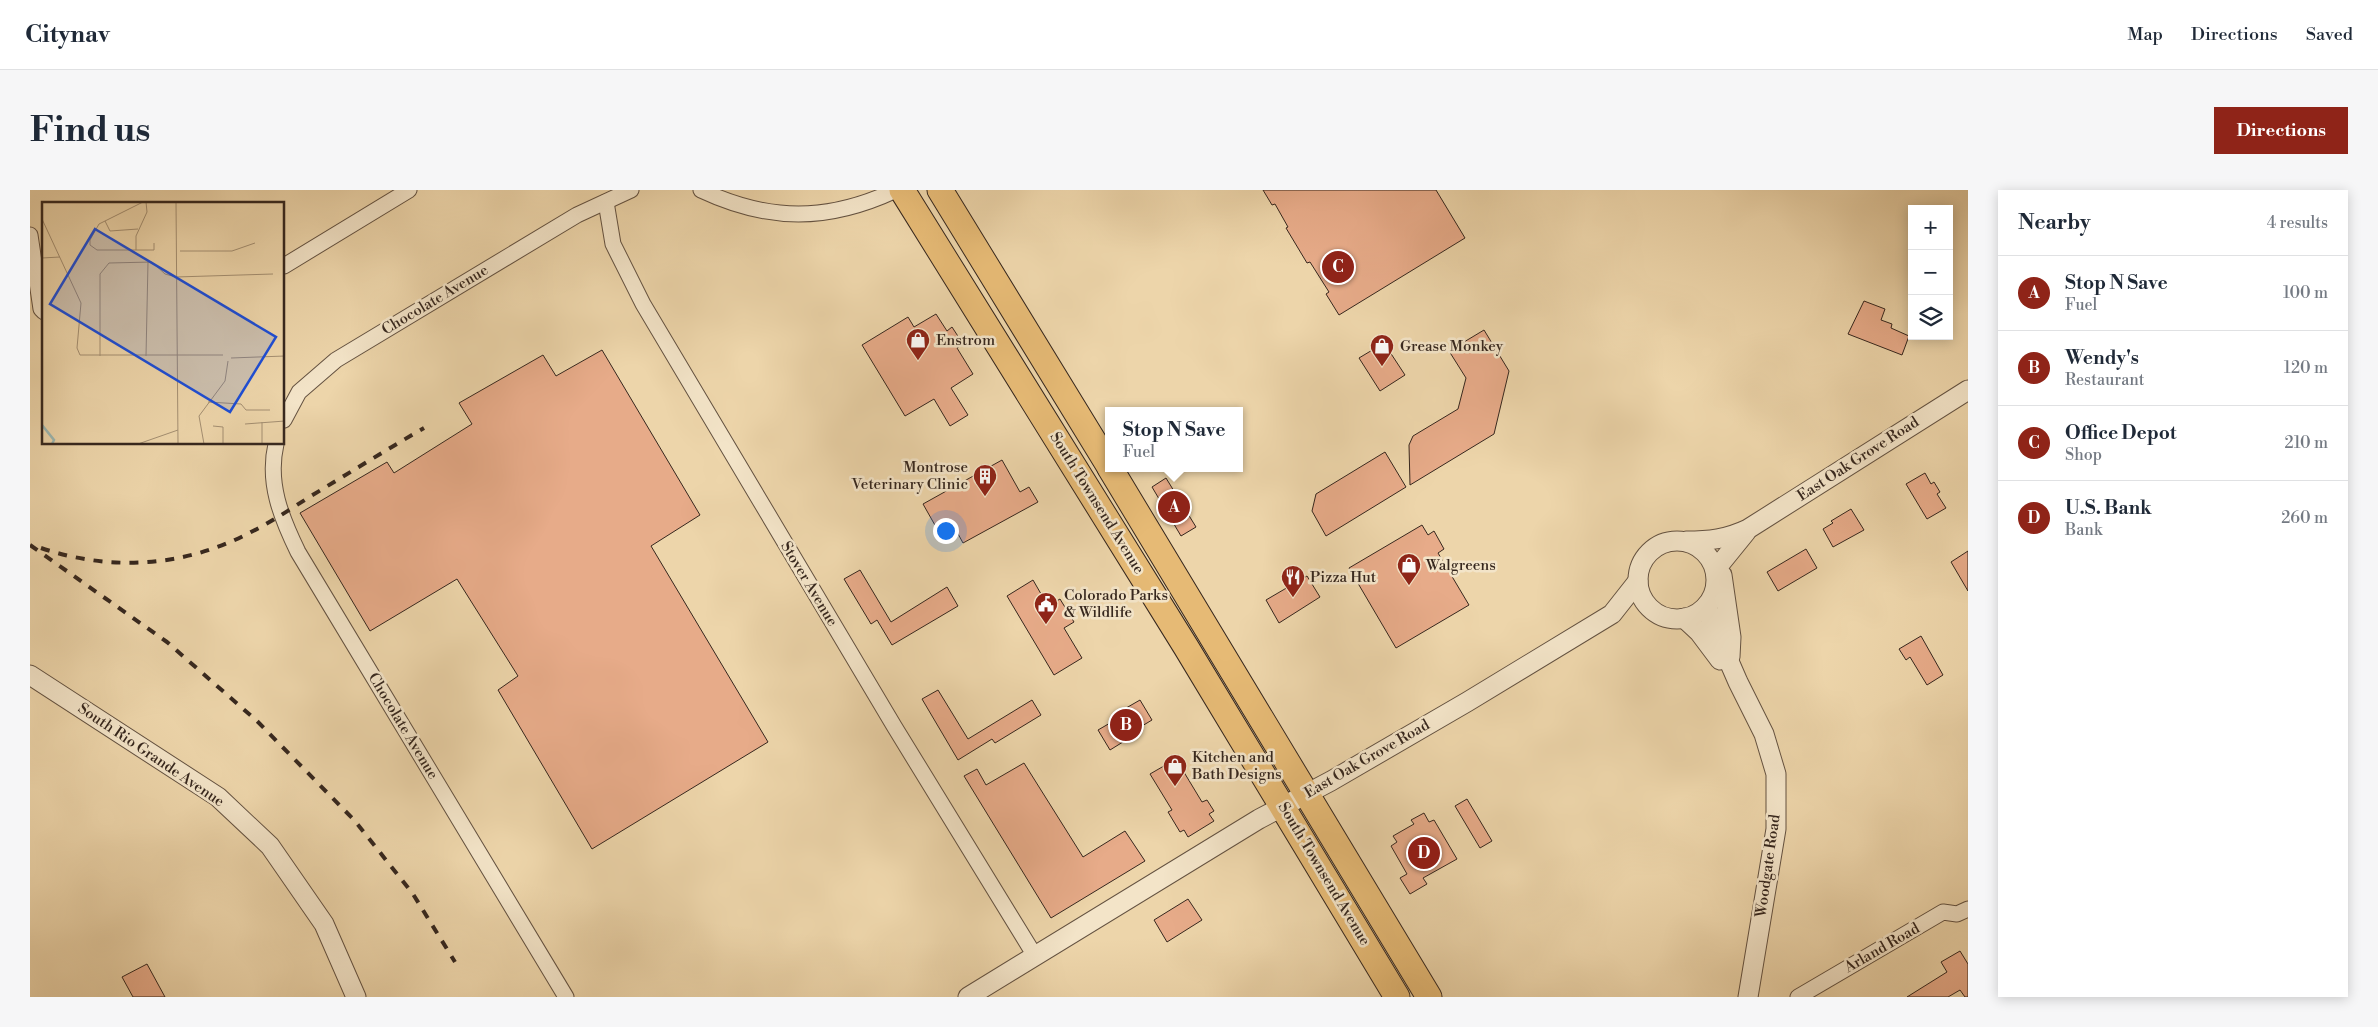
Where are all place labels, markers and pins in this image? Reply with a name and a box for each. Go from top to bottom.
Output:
pin: C [1322,248,1354,286]
shop icon: Enstrom [905,327,931,361]
place label: Enstrom [936,331,995,350]
shop icon: Grease Monkey [1369,333,1395,367]
place label: Grease Monkey [1400,337,1504,356]
place label: Montrose Veterinary Clinic [850,458,968,494]
building icon: Montrose Veterinary Clinic [972,463,998,497]
pin: A [1158,488,1190,526]
shop icon: Walgreens [1396,552,1422,586]
place label: Walgreens [1425,556,1496,575]
restaurant icon: Pizza Hut [1280,564,1306,598]
place label: Pizza Hut [1310,568,1377,587]
place label: Colorado Parks & Wildlife [1064,586,1168,622]
public building icon: Colorado Parks & Wildlife [1033,591,1059,625]
pin: B [1110,706,1142,744]
place label: Kitchen and Bath Designs [1191,748,1282,784]
shop icon: Kitchen and Bath Designs [1162,753,1188,787]
pin: D [1408,834,1440,872]

